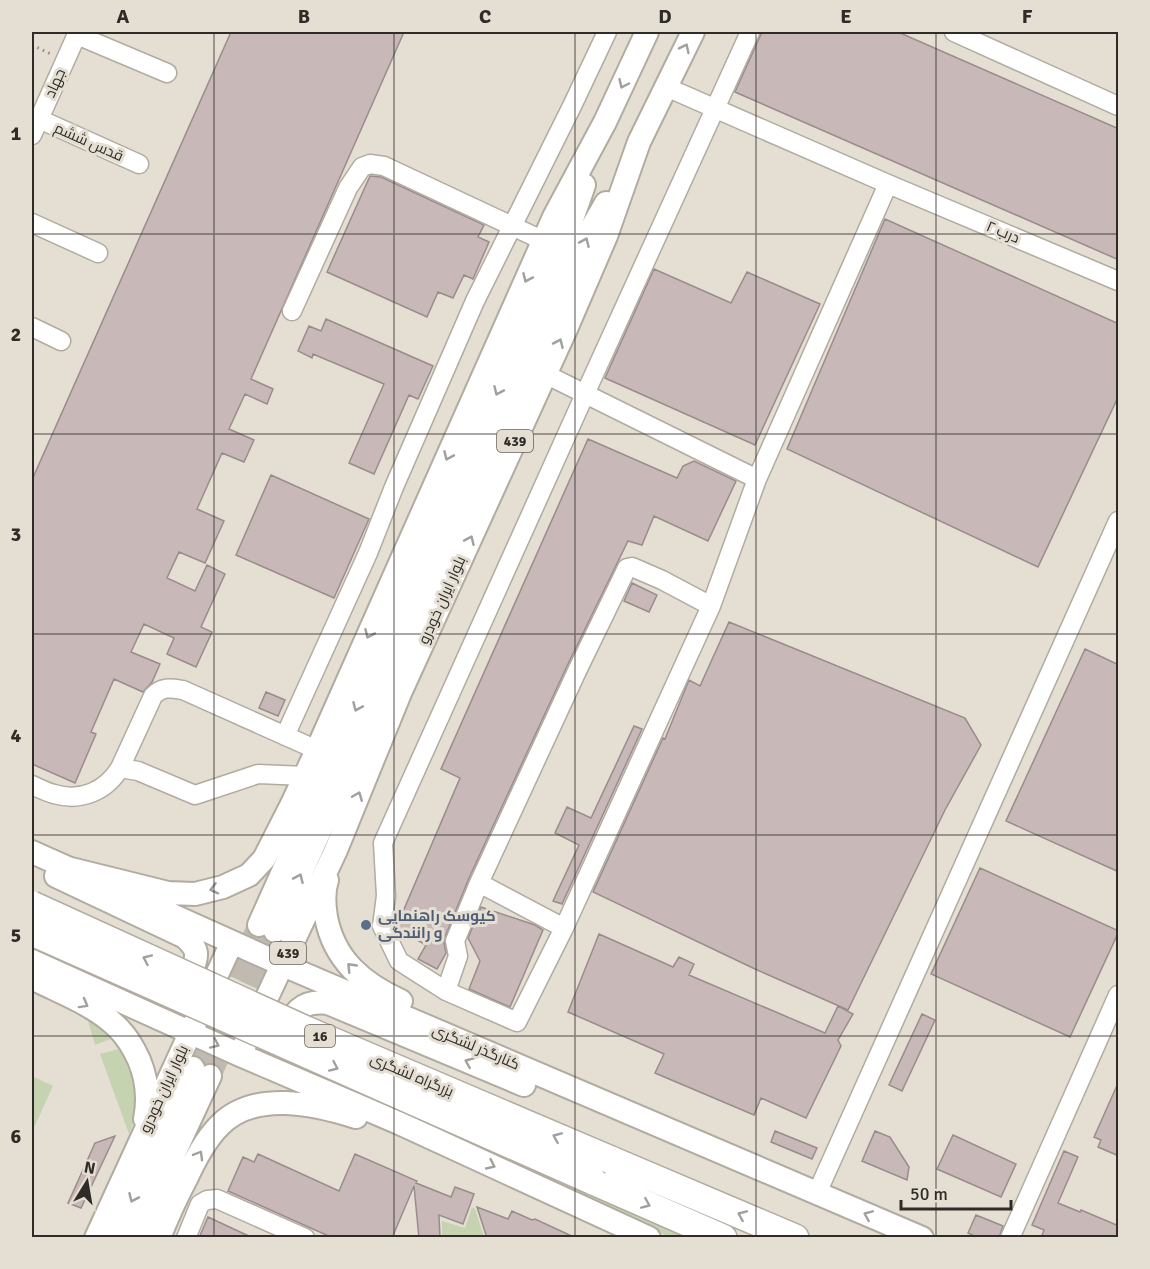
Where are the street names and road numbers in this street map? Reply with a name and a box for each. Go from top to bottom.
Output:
street label: جهاد [41,66,70,101]
street label: قدس ششم [51,119,126,166]
street label: درب ۲ [984,217,1022,247]
road number: 439 [497,430,533,452]
street label: بلوار ایران خودرو [414,553,470,647]
road number: 439 [270,942,306,964]
street label: کنارگذر لشگری [429,1021,522,1074]
road number: 16 [305,1025,335,1047]
street label: بلوار ایران خودرو [136,1042,193,1136]
street label: بزرگراه لشگری [367,1049,456,1102]

